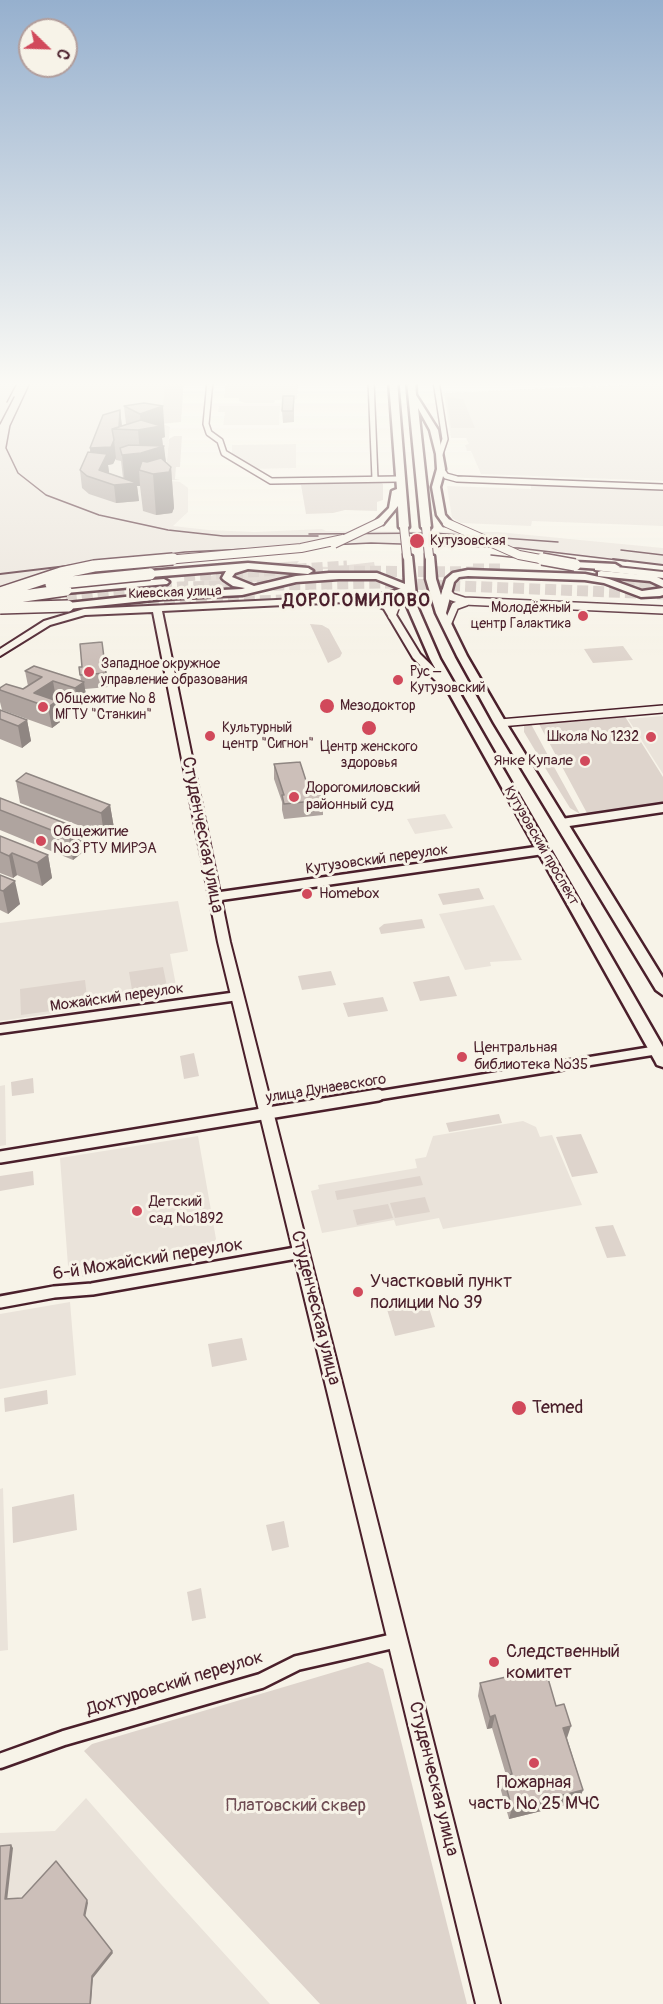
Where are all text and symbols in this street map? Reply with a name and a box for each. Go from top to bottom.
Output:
north arrow [18,18,78,78]
text: С [52,46,74,63]
marker: Кутузовская [408,532,426,550]
place label: Кутузовская [430,533,506,549]
street label: Киевская улица [128,583,222,603]
district label: ДОРОГОМИЛОВО [283,590,431,612]
place label: Молодёжный центр Галактика [470,600,571,632]
marker: Молодёжный центр Галактика [576,609,590,623]
place label: Западное окружное управление образования [101,656,248,688]
place label: Рус – Кутузовский [410,664,485,696]
marker: Западное окружное управление образования [82,665,96,679]
marker: Рус – Кутузовский [391,673,405,687]
place label: Общежитие № 8 МГТУ "Станкин" [55,691,156,724]
marker: Мезодоктор [318,697,336,715]
place label: Мезодоктор [340,698,416,714]
marker: Общежитие № 8 МГТУ "Станкин" [36,700,50,714]
marker: Центр женского здоровья [360,719,378,737]
place label: Культурный центр "Сигнон" [222,720,314,752]
marker: Культурный центр "Сигнон" [203,729,217,743]
place label: Школа № 1232 [547,729,639,745]
marker: Школа № 1232 [644,730,658,744]
place label: Центр женского здоровья [320,739,418,772]
place label: Янке Купале [494,752,573,770]
marker: Янке Купале [578,754,592,768]
street label: Студенческая улица [176,755,228,915]
place label: Дорогомиловский районный суд [306,779,420,814]
street label: Кутузовский проспект [500,783,582,909]
marker: Дорогомиловский районный суд [287,790,301,804]
place label: Общежитие №3 РТУ МИРЭА [53,823,157,858]
marker: Общежитие №3 РТУ МИРЭА [34,834,48,848]
street label: Кутузовский переулок [305,841,449,879]
place label: Homebox [319,885,380,903]
marker: Homebox [300,887,314,901]
street label: Можайский переулок [49,980,185,1016]
place label: Центральная библиотека №35 [474,1039,588,1074]
marker: Центральная библиотека №35 [455,1050,469,1064]
street label: улица Дунаевского [264,1071,388,1107]
place label: Детский сад №1892 [149,1193,224,1228]
marker: Детский сад №1892 [130,1204,144,1218]
street label: Студенческая улица [285,1229,345,1387]
street label: 6-й Можайский переулок [51,1234,245,1286]
place label: Участковый пункт полиции № 39 [370,1271,512,1314]
marker: Участковый пункт полиции № 39 [351,1285,365,1299]
place label: Temed [532,1397,583,1419]
marker: Temed [510,1399,528,1417]
place label: Следственный комитет [506,1641,620,1684]
street label: Дохтуровский переулок [84,1647,266,1721]
marker: Следственный комитет [487,1655,501,1669]
street label: Студенческая улица [403,1700,463,1858]
marker: Пожарная часть № 25 МЧС [527,1756,541,1770]
place label: Пожарная часть № 25 МЧС [468,1772,600,1814]
park label: Платовский сквер [226,1795,366,1817]

